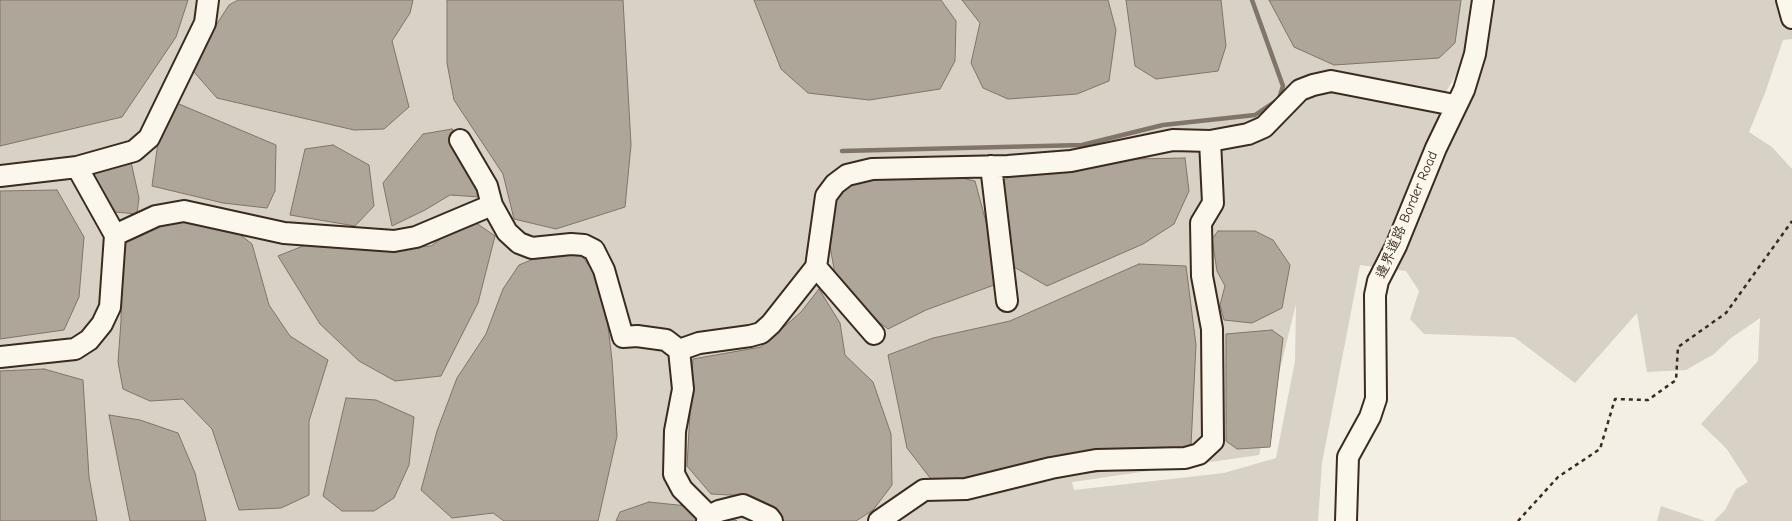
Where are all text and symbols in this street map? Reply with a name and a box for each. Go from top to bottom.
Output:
street label: 邊界道路 Border Road [1373,149,1441,281]

